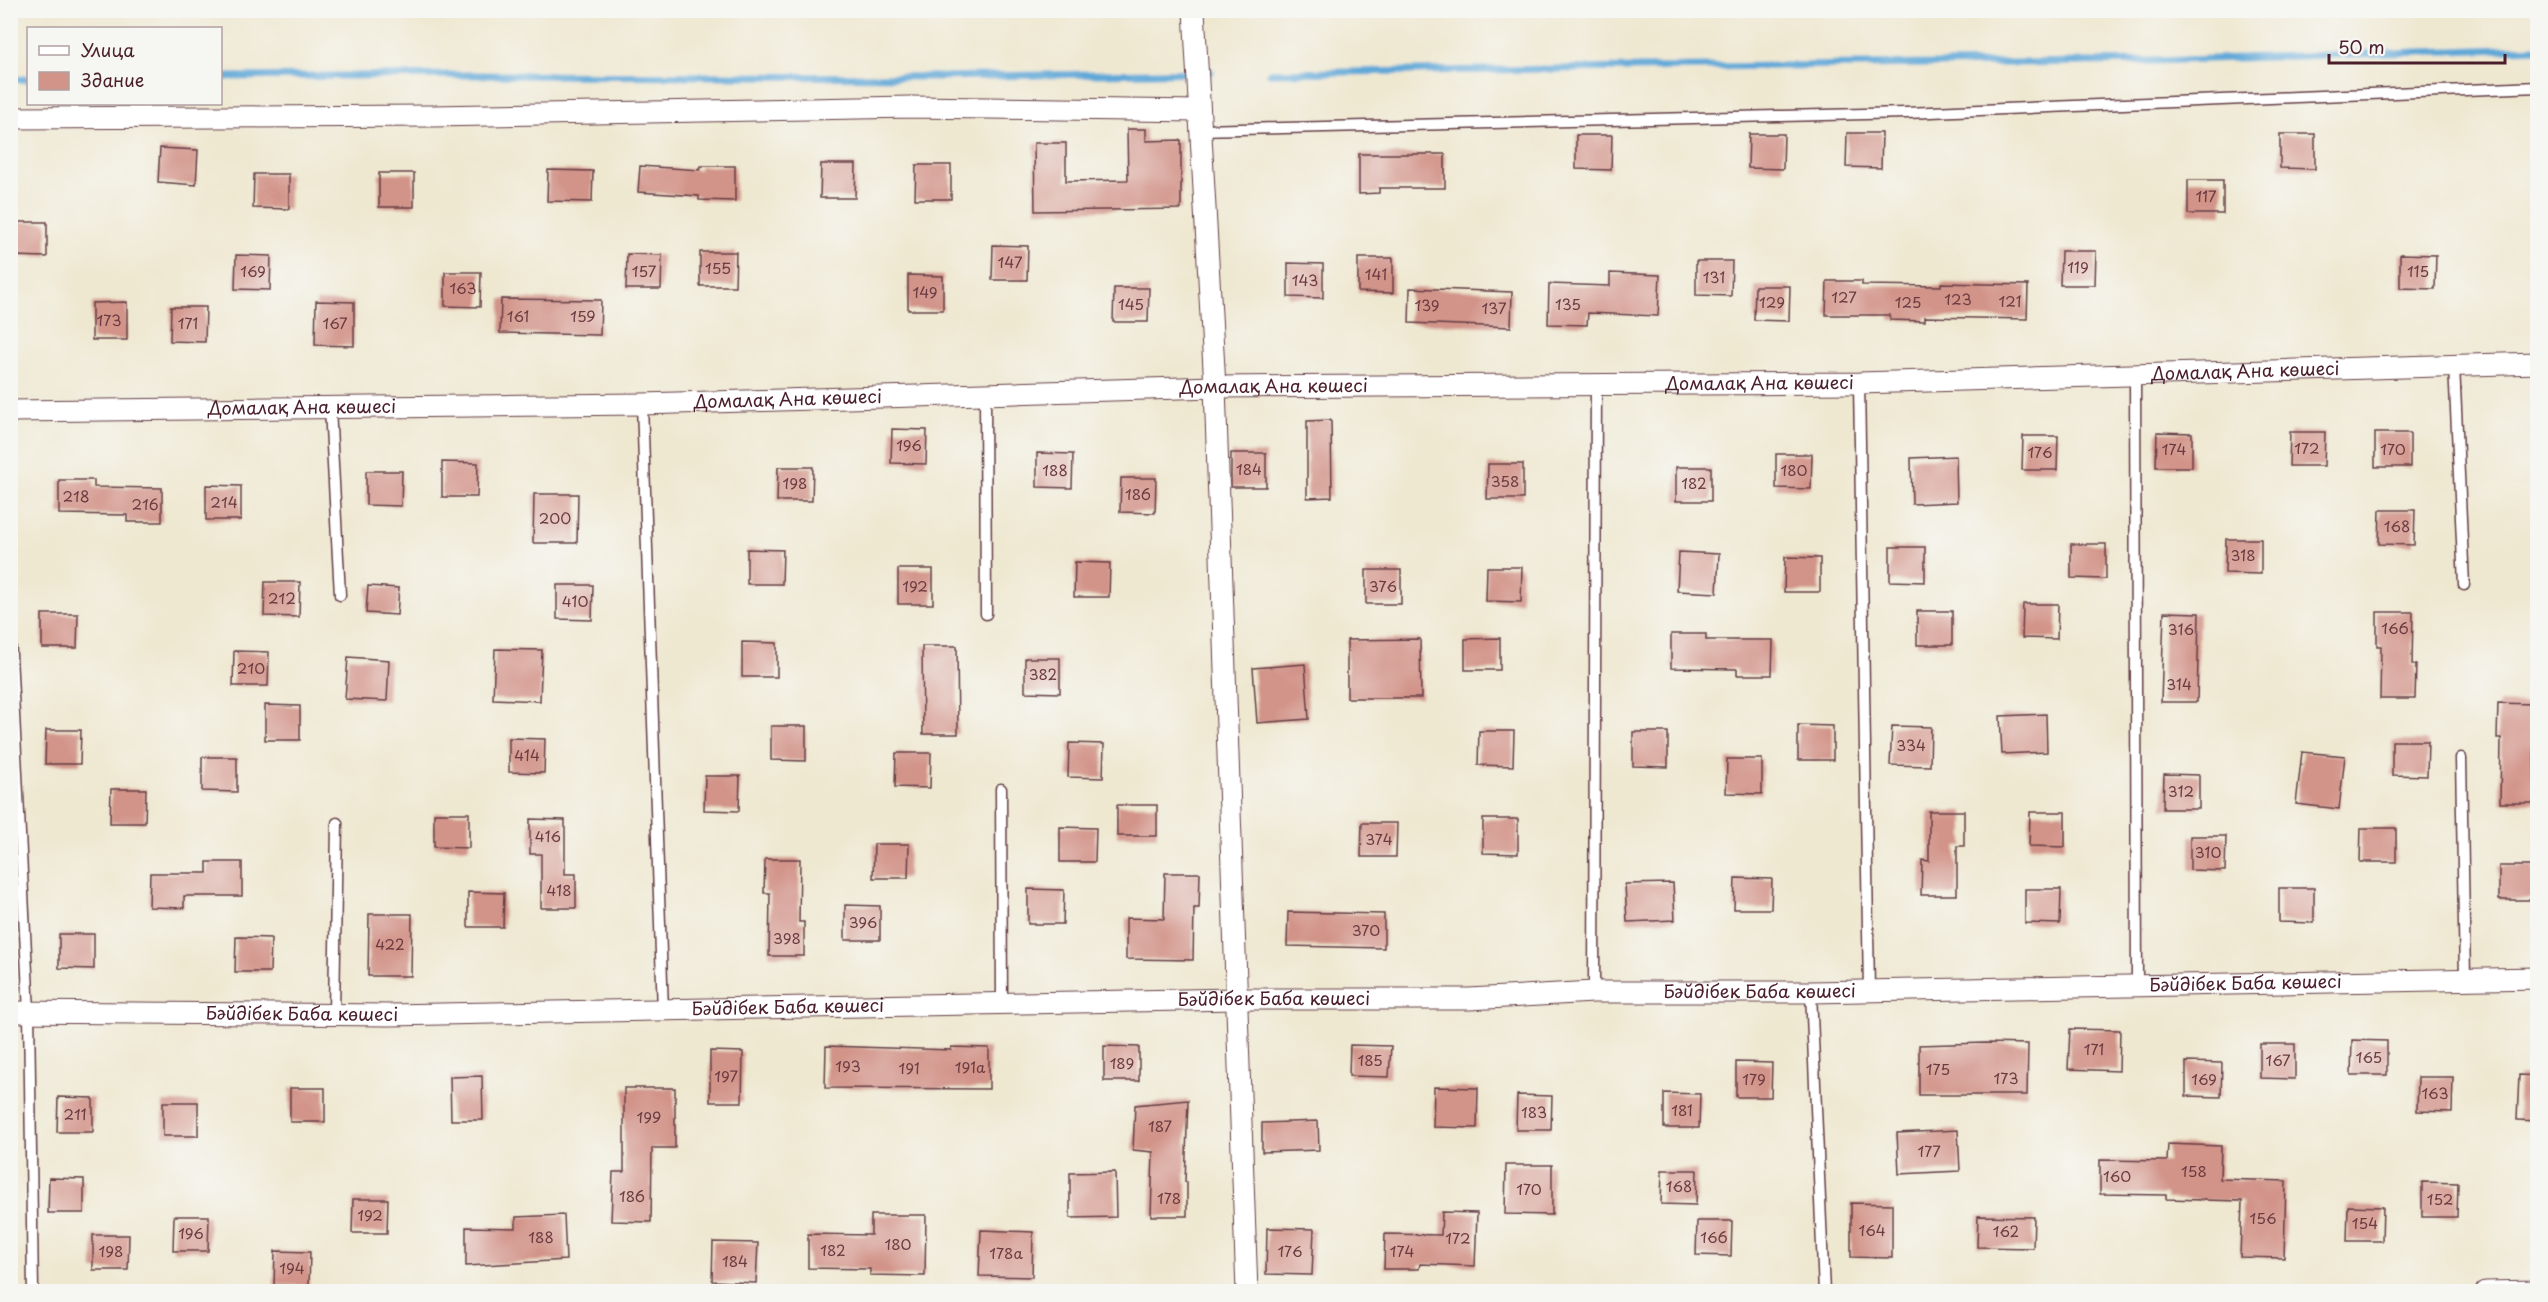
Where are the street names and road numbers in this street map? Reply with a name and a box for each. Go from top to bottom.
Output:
street label: Домалақ Ана көшесі [2150,354,2340,386]
street label: Домалақ Ана көшесі [1664,368,1854,396]
street label: Домалақ Ана көшесі [1178,371,1368,400]
street label: Домалақ Ана көшесі [692,382,882,414]
street label: Домалақ Ана көшесі [207,392,396,421]
street label: Бәйдібек Баба көшесі [2149,967,2342,997]
street label: Бәйдібек Баба көшесі [1663,976,1856,1004]
street label: Бәйдібек Баба көшесі [1177,984,1370,1012]
street label: Бәйдібек Баба көшесі [691,991,884,1021]
street label: Бәйдібек Баба көшесі [206,999,398,1027]

